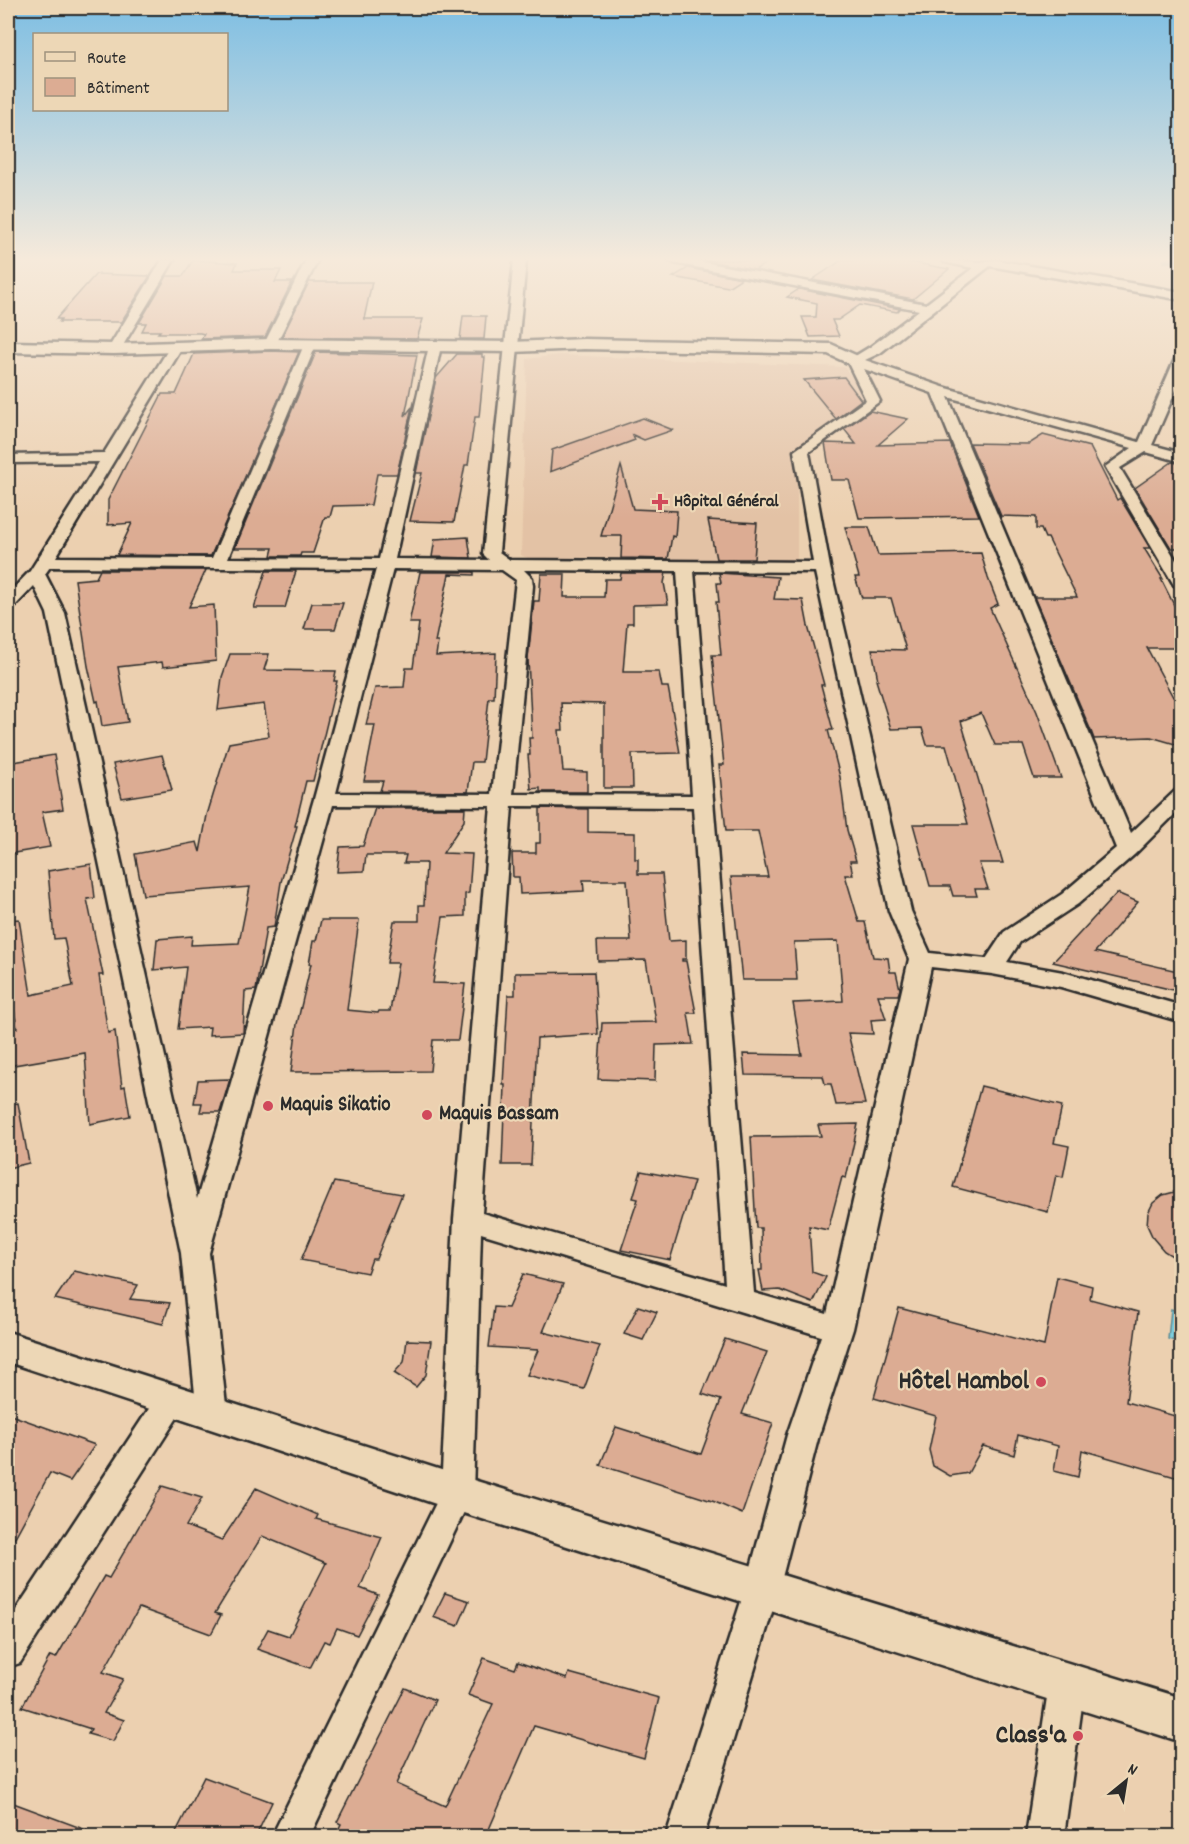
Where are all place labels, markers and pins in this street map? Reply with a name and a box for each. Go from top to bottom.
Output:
place label: Hôpital Général [674,490,779,515]
marker: Hôpital Général [651,493,669,511]
place label: Maquis Sikatio [280,1091,391,1121]
marker: Maquis Sikatio [261,1099,275,1113]
place label: Maquis Bassam [439,1100,559,1130]
marker: Maquis Bassam [420,1108,434,1122]
place label: Hôtel Hambol [899,1364,1030,1401]
marker: Hôtel Hambol [1034,1375,1048,1389]
place label: Class'a [996,1718,1067,1755]
marker: Class'a [1071,1729,1085,1743]

